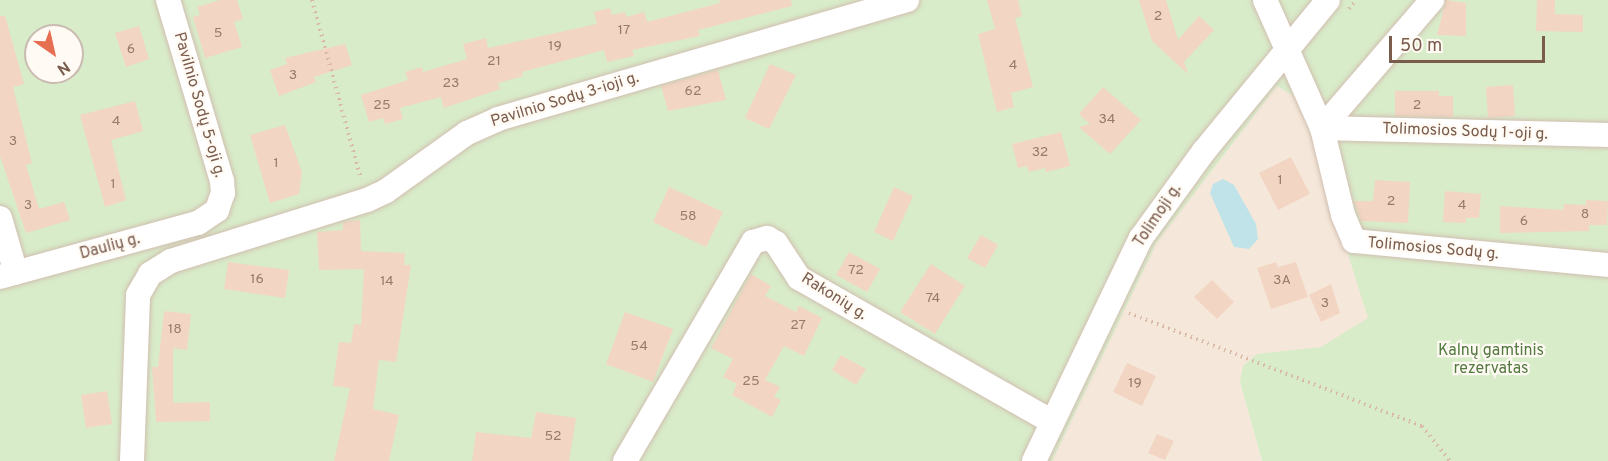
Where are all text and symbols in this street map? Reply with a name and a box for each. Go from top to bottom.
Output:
house number: 2 [1154,9,1162,25]
house number: 17 [618,23,630,39]
north arrow [24,24,84,84]
scale bar [1392,24,1548,62]
house number: 5 [214,26,222,42]
street label: Pavilnio Sodų 5-oji g. [169,30,229,180]
text: 50 m [1400,35,1442,58]
house number: 19 [548,39,562,55]
house number: 6 [127,42,135,58]
house number: 21 [487,54,501,70]
text: N [53,56,73,79]
house number: 4 [1009,58,1017,74]
house number: 3 [289,68,297,84]
street label: Pavilnio Sodų 3-ioji g. [489,68,641,132]
house number: 23 [443,76,459,92]
house number: 62 [685,84,701,100]
house number: 25 [373,98,391,114]
house number: 2 [1413,98,1421,114]
house number: 34 [1098,112,1116,128]
house number: 4 [112,114,120,130]
street label: Tolimosios Sodų 1-oji g. [1382,120,1548,144]
house number: 3 [9,134,17,150]
house number: 32 [1032,145,1048,161]
house number: 1 [273,156,279,172]
house number: 1 [1277,173,1283,189]
house number: 1 [110,177,116,193]
street label: Tolimoji g. [1130,181,1186,251]
house number: 2 [1387,194,1395,210]
house number: 3 [24,198,32,214]
house number: 4 [1458,198,1466,214]
house number: 8 [1581,207,1589,223]
house number: 58 [679,209,697,225]
house number: 6 [1520,214,1528,230]
street label: Daulių g. [78,230,142,264]
street label: Tolimosios Sodų g. [1366,234,1500,264]
house number: 72 [848,263,864,279]
street label: Rakonių g. [797,269,871,325]
house number: 16 [250,272,264,288]
house number: 3A [1273,273,1291,289]
house number: 14 [380,274,394,290]
house number: 74 [926,291,940,307]
house number: 3 [1321,296,1329,312]
house number: 27 [790,318,806,334]
house number: 18 [168,322,182,338]
house number: 54 [630,339,648,355]
park label: Kalnų gamtinis rezervatas [1438,341,1544,379]
house number: 25 [742,374,760,390]
house number: 19 [1128,376,1142,392]
house number: 52 [544,429,562,445]

